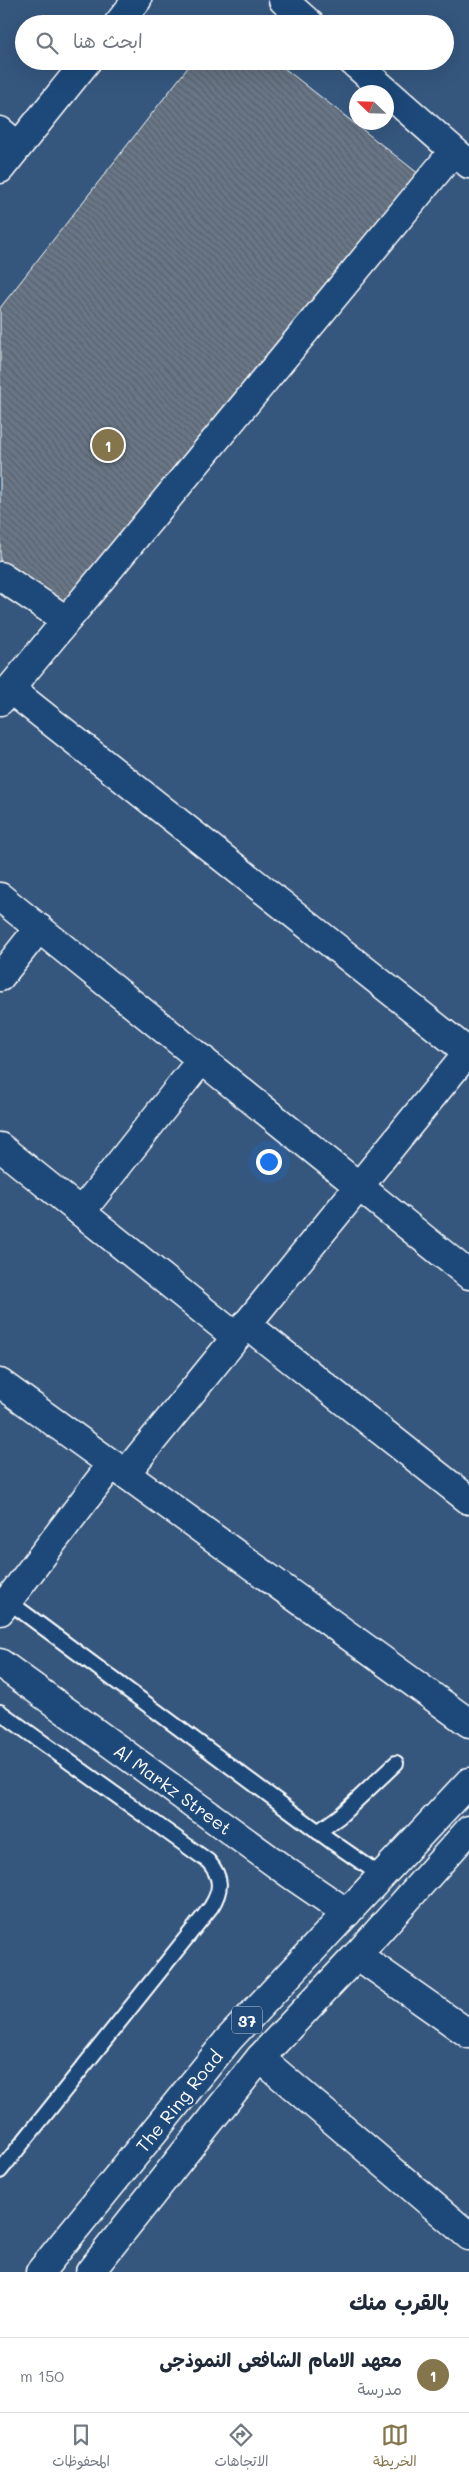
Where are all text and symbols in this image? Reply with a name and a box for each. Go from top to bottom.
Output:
search box [15,15,454,70]
text: ابحث هنا [73,28,143,53]
icon: search [33,29,61,57]
north arrow [349,85,394,130]
pin: 1 [92,426,124,464]
your location [256,1149,282,1175]
street label: Al Markz Street [109,1738,237,1840]
road number: 37 [232,2006,262,2034]
street label: The Ring Road [130,2045,228,2157]
text: بالقرب منك [349,2288,449,2315]
text: معهد الامام الشافعى النموذجى [160,2347,402,2372]
text: 150 m [20,2365,64,2386]
text: 1 [429,2365,437,2386]
text: مدرسة [357,2378,402,2399]
tab: المحفوظات [52,2421,110,2474]
tab: الاتجاهات [214,2421,269,2474]
tab: الخريطة [373,2421,417,2474]

